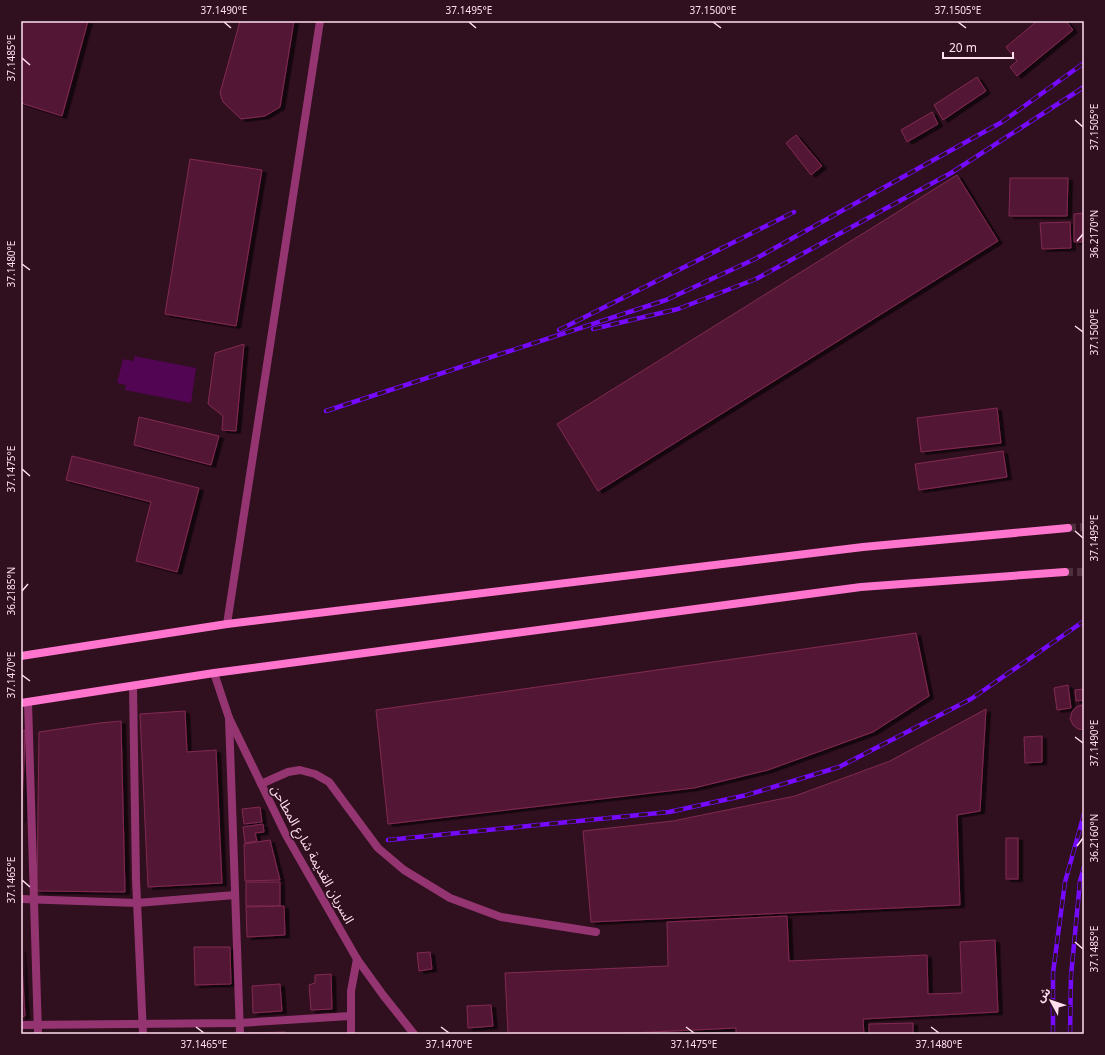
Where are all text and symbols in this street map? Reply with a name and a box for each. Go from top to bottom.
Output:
text: 37.1490°E [201,3,247,17]
text: 37.1495°E [446,3,492,17]
text: 37.1500°E [690,3,736,17]
text: 37.1505°E [935,3,981,17]
scale bar [943,34,1013,60]
text: 37.1485°E [4,35,18,81]
text: 20 m [949,39,977,56]
text: 37.1505°E [1087,104,1101,150]
text: 36.2170°N [1087,210,1101,258]
text: 37.1480°E [4,241,18,287]
text: 37.1500°E [1087,309,1101,355]
text: 37.1475°E [4,446,18,492]
text: 37.1495°E [1087,515,1101,561]
text: 36.2185°N [4,567,18,615]
text: 37.1470°E [4,652,18,698]
text: 37.1490°E [1087,720,1101,766]
street label: السريان القديمة شارع المطاحن [266,781,359,928]
text: 36.2160°N [1087,814,1101,862]
text: 37.1465°E [4,857,18,903]
text: 37.1485°E [1087,926,1101,972]
north arrow [1031,981,1071,1021]
text: ش [1032,984,1054,1005]
text: 37.1465°E [181,1037,227,1051]
text: 37.1470°E [426,1037,472,1051]
text: 37.1475°E [671,1037,717,1051]
text: 37.1480°E [916,1037,962,1051]

